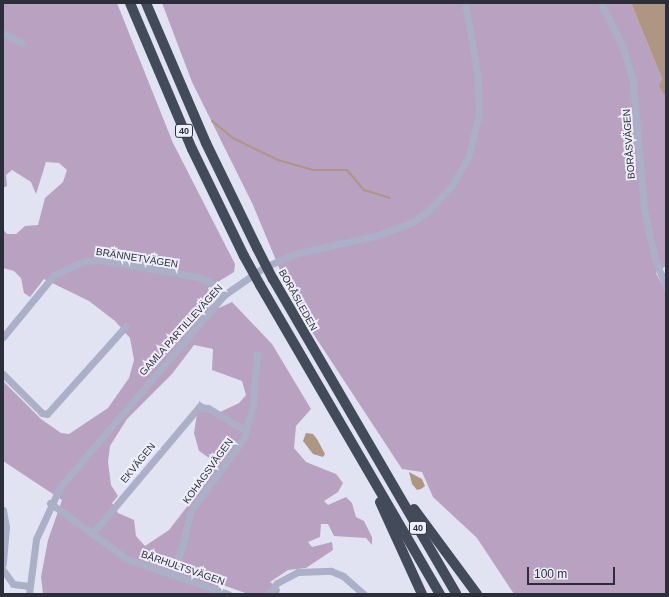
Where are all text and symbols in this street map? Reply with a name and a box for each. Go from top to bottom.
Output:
street label: BORÅSVÄGEN [621,109,637,179]
road number: 40 [174,124,194,138]
street label: BRÄNNETVÄGEN [95,246,179,270]
street label: BORÅSLEDEN [276,267,320,333]
street label: GAMLA PARTILLEVÄGEN [137,282,225,378]
street label: KOHAGSVÄGEN [180,436,236,506]
street label: EKVÄGEN [118,440,158,486]
road number: 40 [408,521,428,535]
street label: BÅRHULTSVÄGEN [140,548,226,588]
scale bar [529,559,617,585]
text: 100 m [534,567,567,581]

